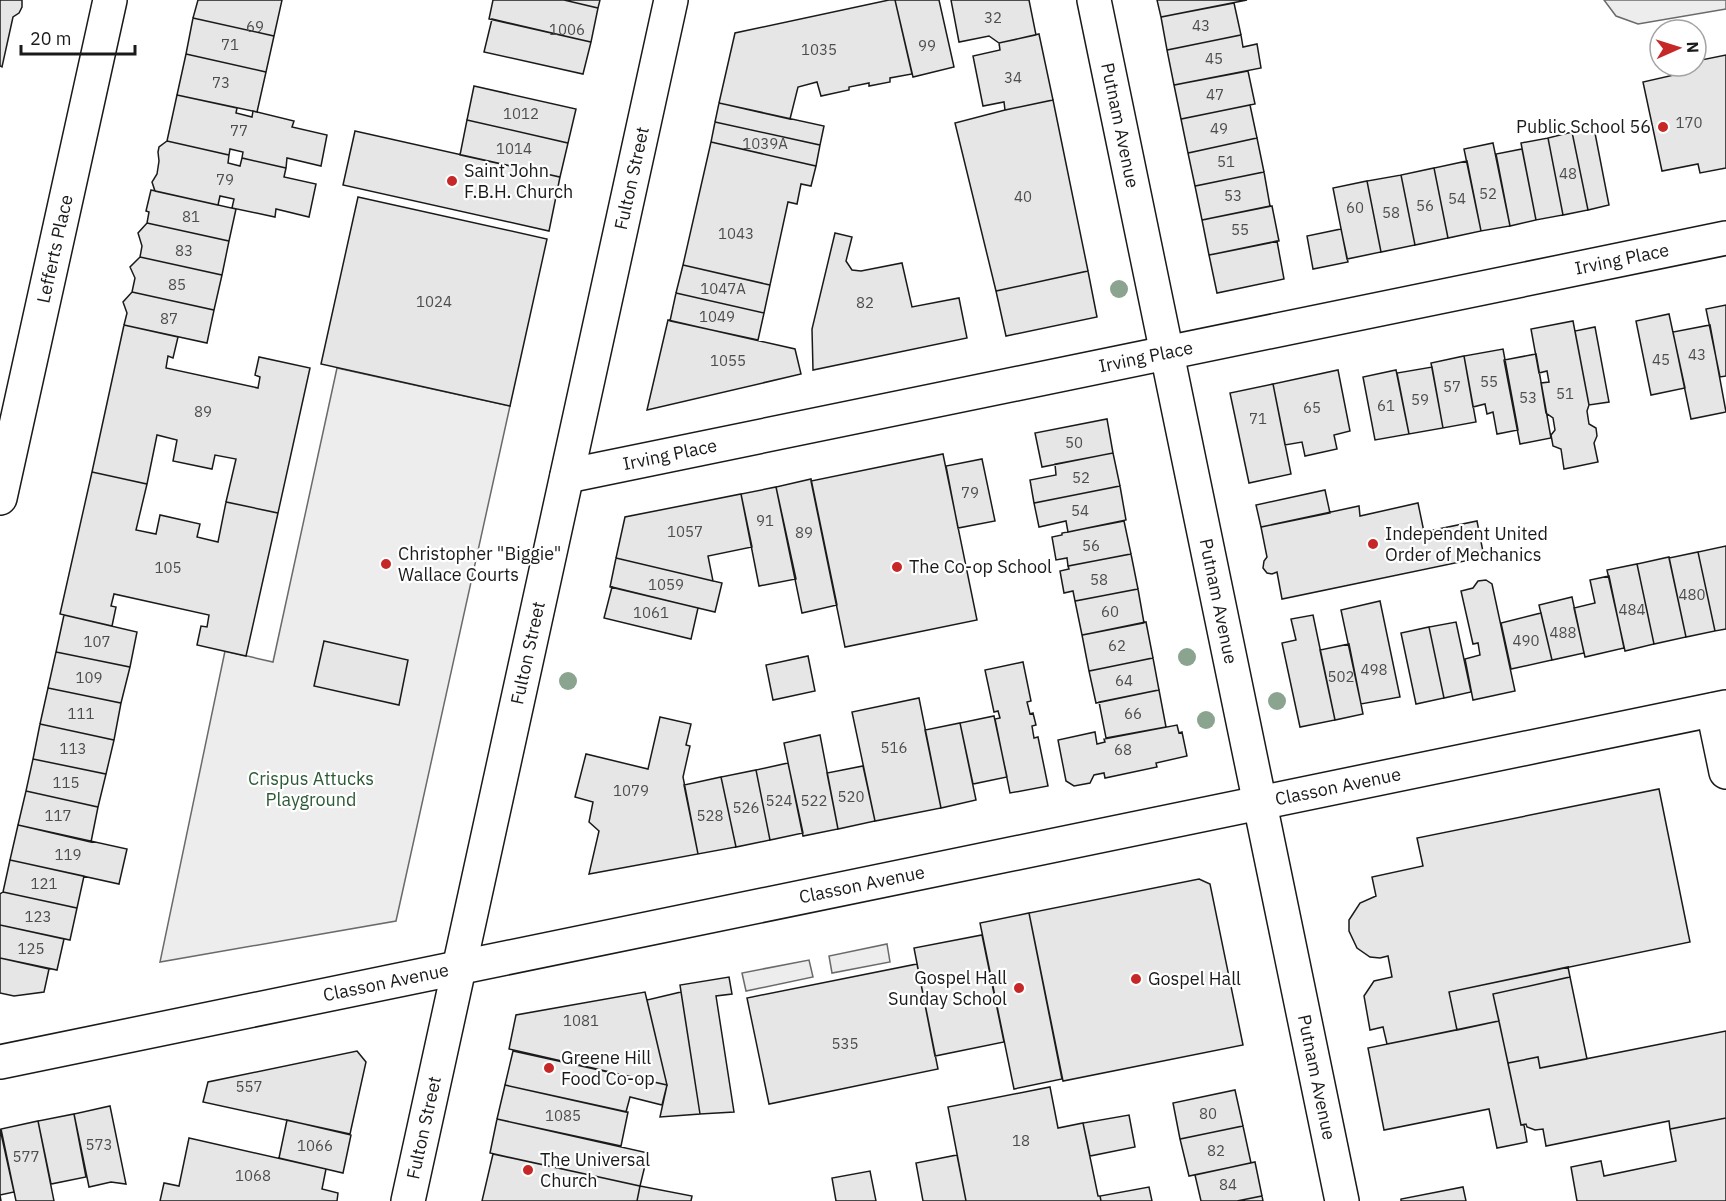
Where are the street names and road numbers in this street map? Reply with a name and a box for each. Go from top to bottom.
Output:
street label: Putnam Avenue [1096,61,1145,190]
street label: Fulton Street [609,124,654,232]
street label: Lefferts Place [31,192,78,305]
street label: Irving Place [1573,238,1671,280]
street label: Irving Place [1097,336,1195,378]
street label: Irving Place [621,433,719,475]
street label: Putnam Avenue [1195,536,1243,666]
street label: Fulton Street [505,599,550,707]
street label: Classon Avenue [1273,762,1403,810]
street label: Classon Avenue [797,860,927,908]
street label: Classon Avenue [321,958,451,1006]
street label: Putnam Avenue [1293,1012,1341,1142]
street label: Fulton Street [401,1074,446,1181]

